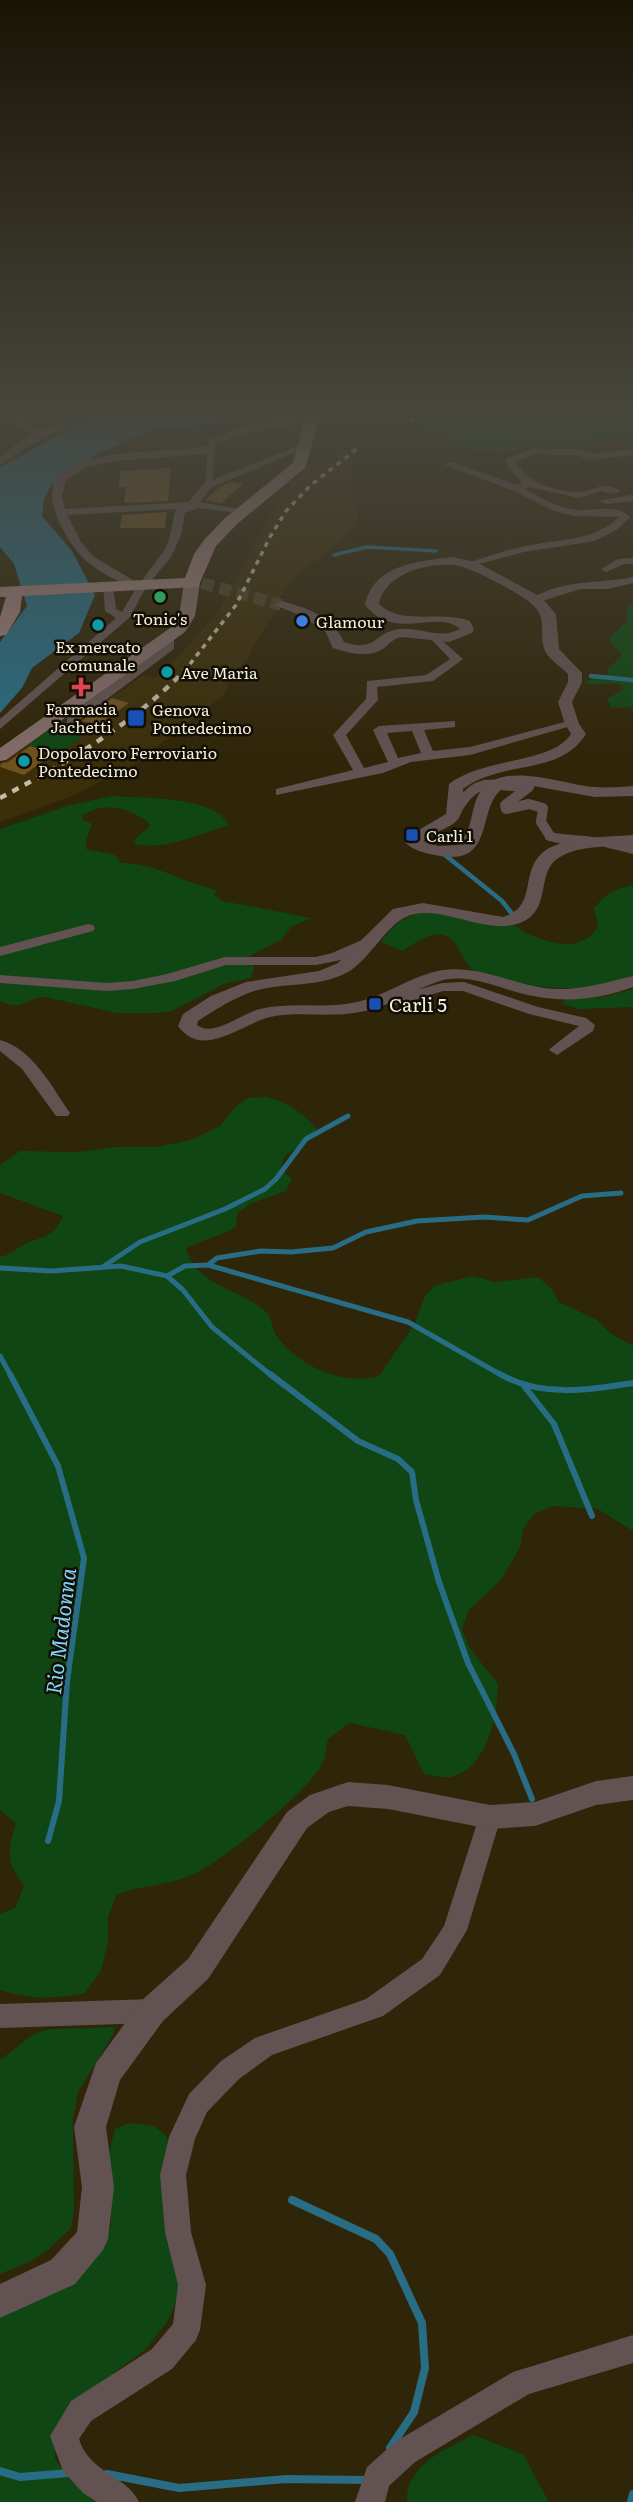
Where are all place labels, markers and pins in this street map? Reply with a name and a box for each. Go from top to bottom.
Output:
marker: Tonic's [152,589,168,605]
place label: Tonic's [133,606,187,630]
place label: Glamour [316,609,385,633]
marker: Glamour [294,613,310,629]
marker: Ex mercato comunale [90,617,106,633]
place label: Ex mercato comunale [55,634,141,676]
place label: Ave Maria [181,660,258,684]
marker: Ave Maria [159,664,175,680]
marker: Farmacia Jachetti [73,679,89,695]
place label: Farmacia Jachetti [45,696,117,738]
place label: Genova Pontedecimo [152,697,252,739]
marker: Genova Pontedecimo [126,708,146,728]
place label: Dopolavoro Ferroviario Pontedecimo [38,740,217,782]
marker: Dopolavoro Ferroviario Pontedecimo [16,753,32,769]
place label: Carli 1 [426,823,474,847]
marker: Carli 1 [404,827,420,843]
place label: Carli 5 [389,990,447,1018]
marker: Carli 5 [367,996,383,1012]

